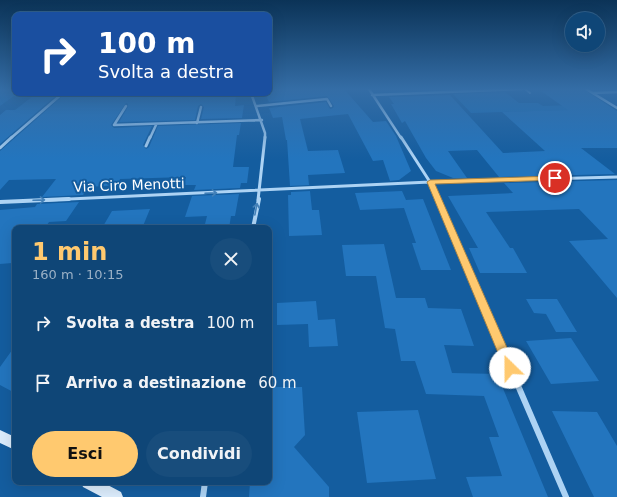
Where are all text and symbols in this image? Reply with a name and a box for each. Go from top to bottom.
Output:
map controls [565,12,605,52]
button: sound [565,12,605,52]
text: 100 m [98,27,195,60]
icon: right [32,28,84,80]
text: Svolta a destra [98,61,234,82]
pin [538,161,572,195]
icon: arrive [544,167,566,189]
street label: Via Ciro Menotti [73,175,185,195]
one-way arrow [204,189,217,196]
one-way arrow [32,196,45,204]
one-way arrow [252,203,260,216]
text: 1 min [32,238,107,266]
button: close [210,238,252,280]
text: 160 m · 10:15 [32,267,123,282]
icon: right [32,312,54,334]
text: Svolta a destra [66,314,194,332]
text: 100 m [206,314,254,332]
position arrow [489,347,531,389]
icon: arrive [32,372,54,394]
text: Arrivo a destinazione [66,374,246,392]
text: 60 m [258,374,297,392]
button: Esci [32,431,138,477]
button: Condividi [146,431,252,477]

